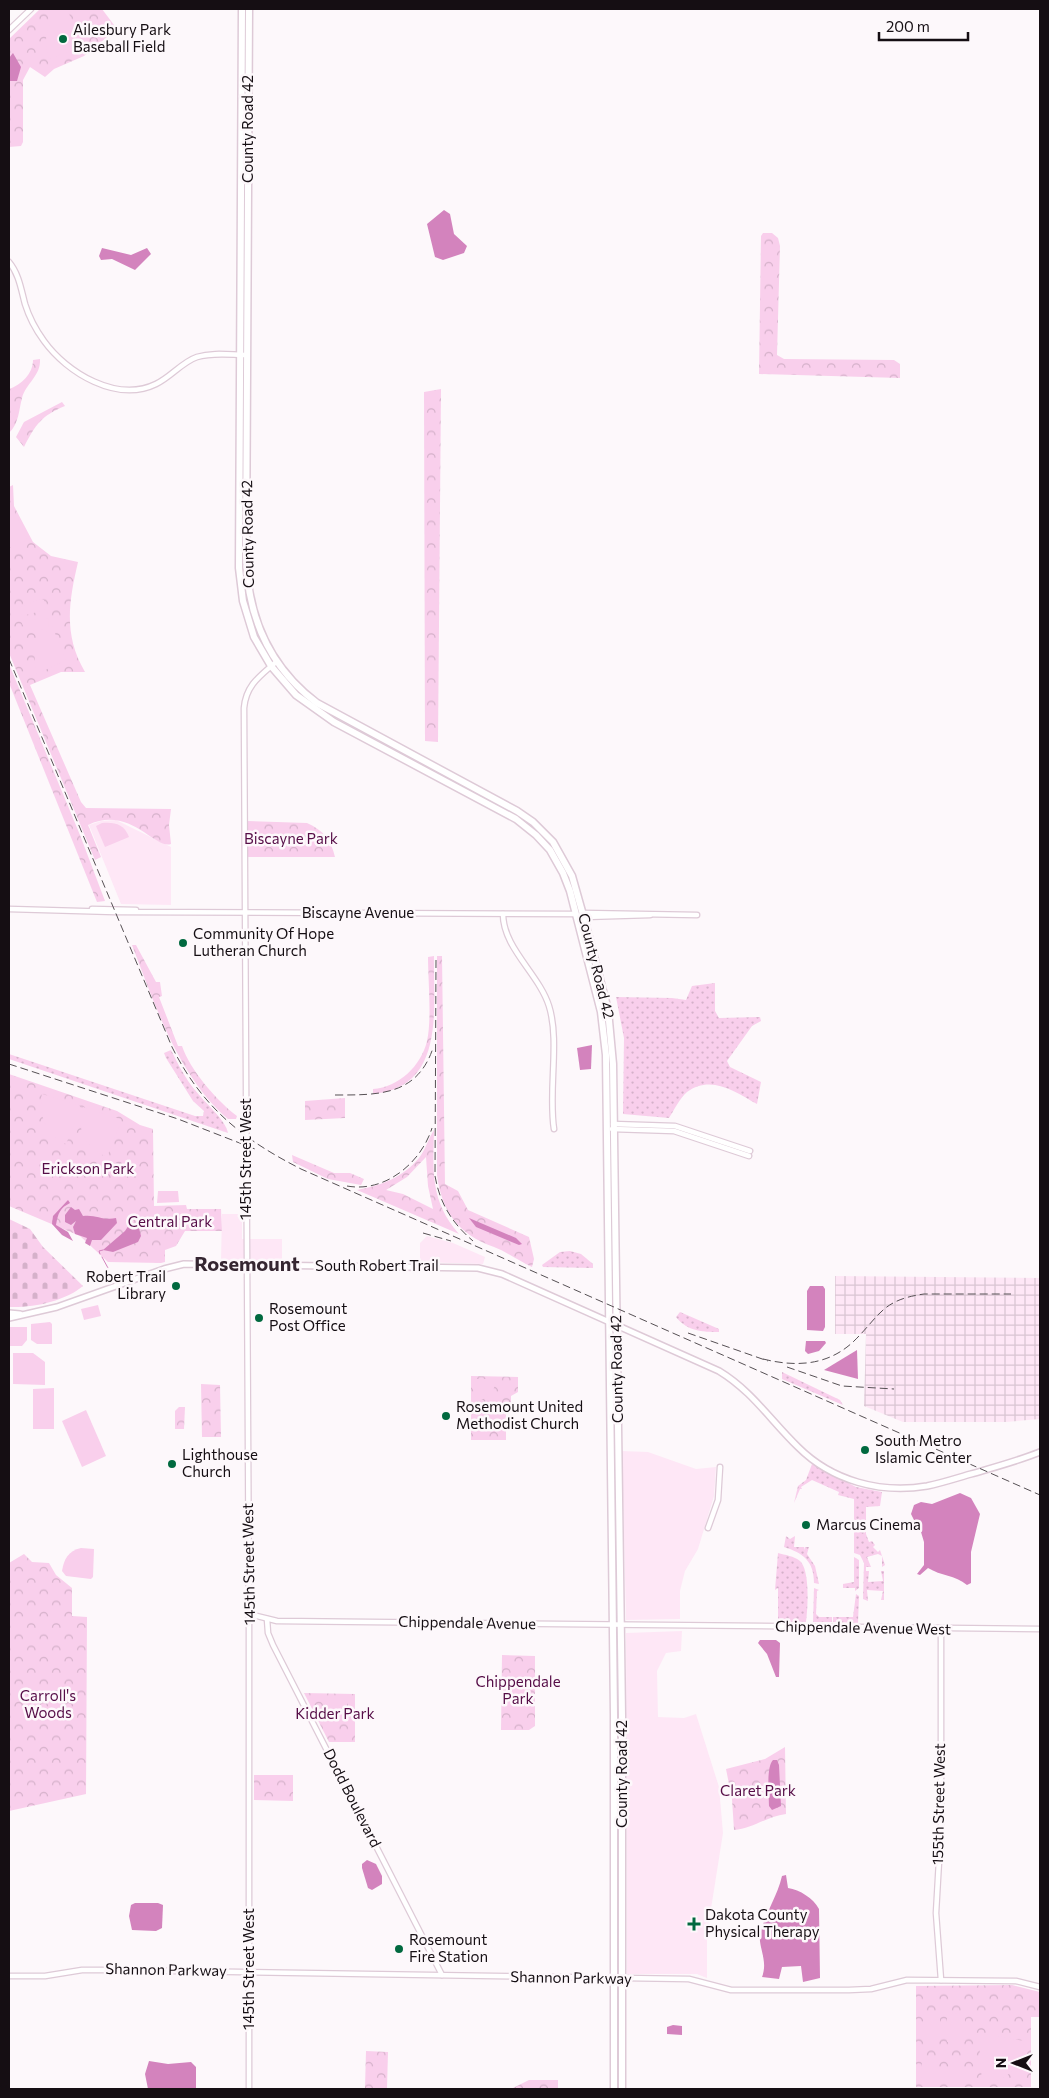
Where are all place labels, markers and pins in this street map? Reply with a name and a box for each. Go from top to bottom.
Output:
place label: Ailesbury Park Baseball Field [73,20,171,55]
marker: Ailesbury Park Baseball Field [57,33,69,45]
place label: Community Of Hope Lutheran Church [193,924,334,959]
marker: Community Of Hope Lutheran Church [177,937,189,949]
place label: Robert Trail Library [86,1267,166,1302]
marker: Robert Trail Library [170,1280,182,1292]
place label: Rosemount Post Office [269,1299,347,1334]
marker: Rosemount Post Office [253,1312,265,1324]
place label: Rosemount United Methodist Church [456,1397,583,1432]
marker: Rosemount United Methodist Church [440,1410,452,1422]
place label: South Metro Islamic Center [875,1431,972,1466]
marker: South Metro Islamic Center [859,1444,871,1456]
place label: Lighthouse Church [182,1445,258,1480]
marker: Lighthouse Church [166,1458,178,1470]
place label: Marcus Cinema [816,1515,921,1533]
marker: Marcus Cinema [800,1519,812,1531]
place label: Dakota County Physical Therapy [705,1905,820,1940]
marker: Dakota County Physical Therapy [687,1917,701,1931]
place label: Rosemount Fire Station [409,1930,488,1965]
marker: Rosemount Fire Station [393,1943,405,1955]

